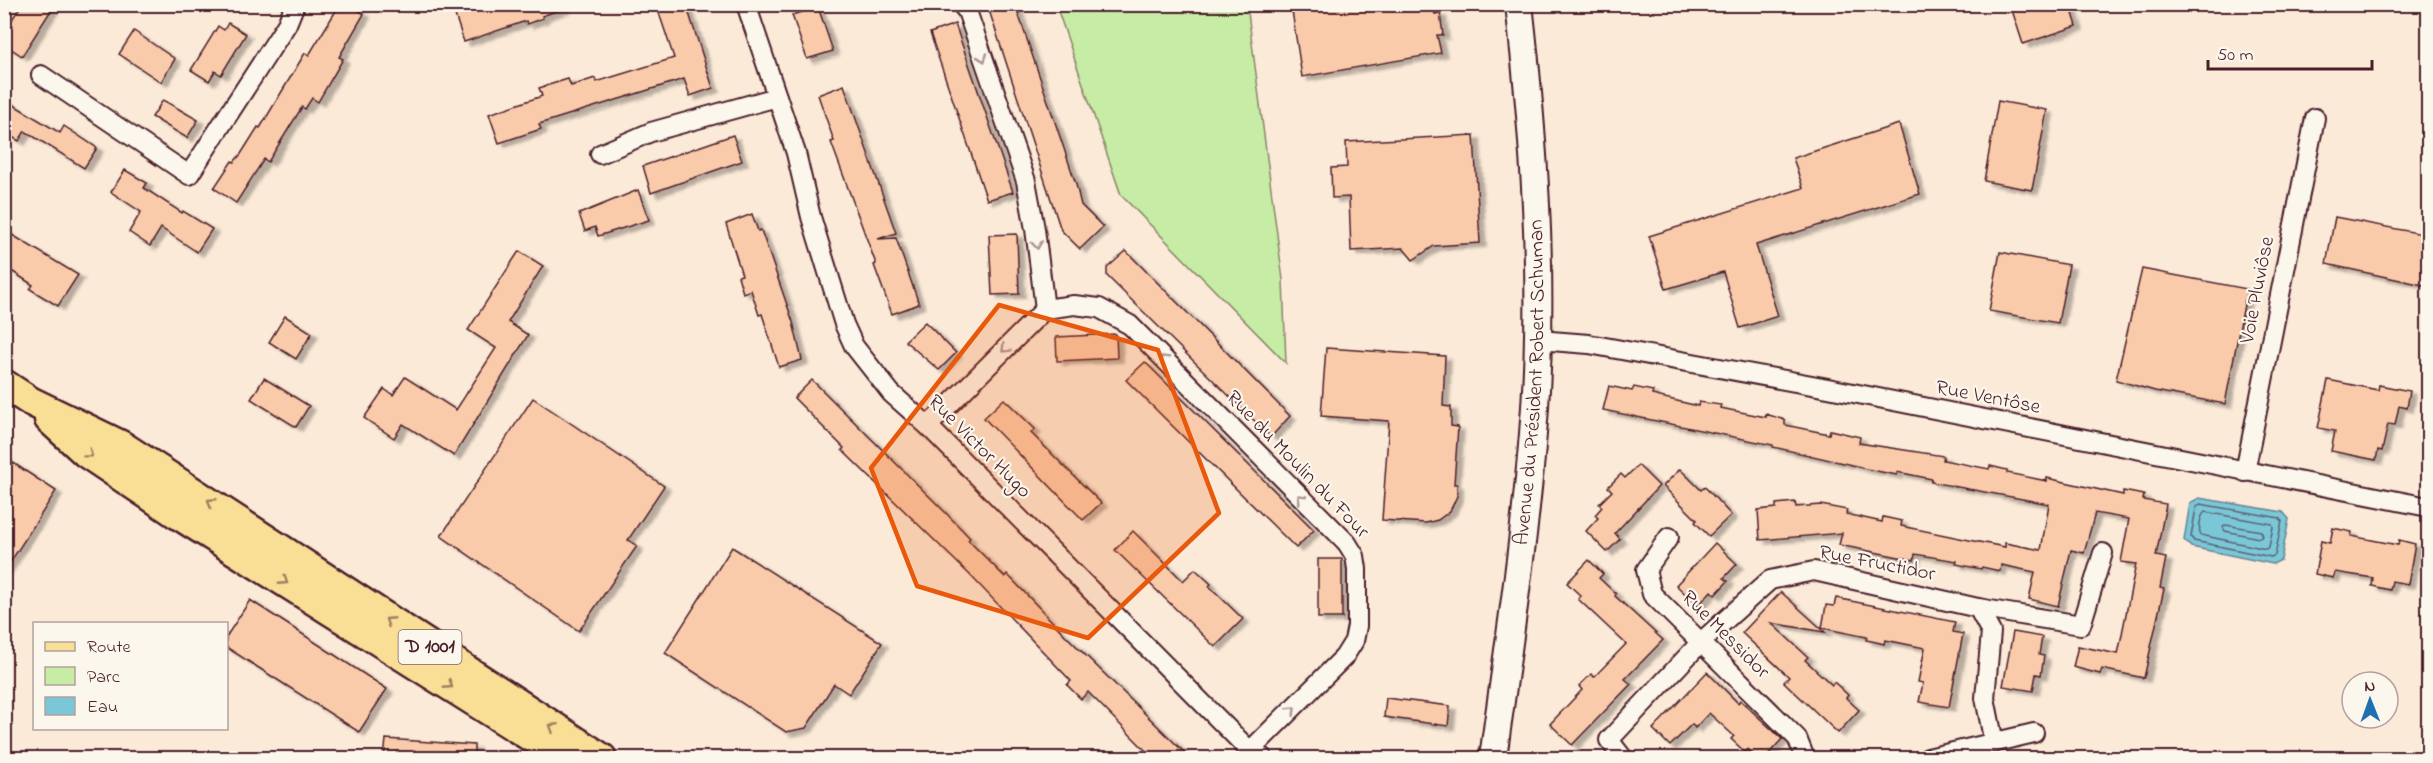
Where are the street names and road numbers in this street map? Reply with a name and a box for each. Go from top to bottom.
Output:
street label: Avenue du Président Robert Schuman [1507,219,1553,547]
street label: Voie Pluviôse [2233,233,2283,347]
street label: Rue Ventôse [1933,373,2043,423]
street label: Rue du Moulin du Four [1218,384,1376,546]
street label: Rue Victor Hugo [919,388,1038,507]
street label: Rue Fructidor [1816,538,1938,590]
street label: Rue Messidor [1674,584,1777,687]
road number: D 1001 [398,630,462,664]

